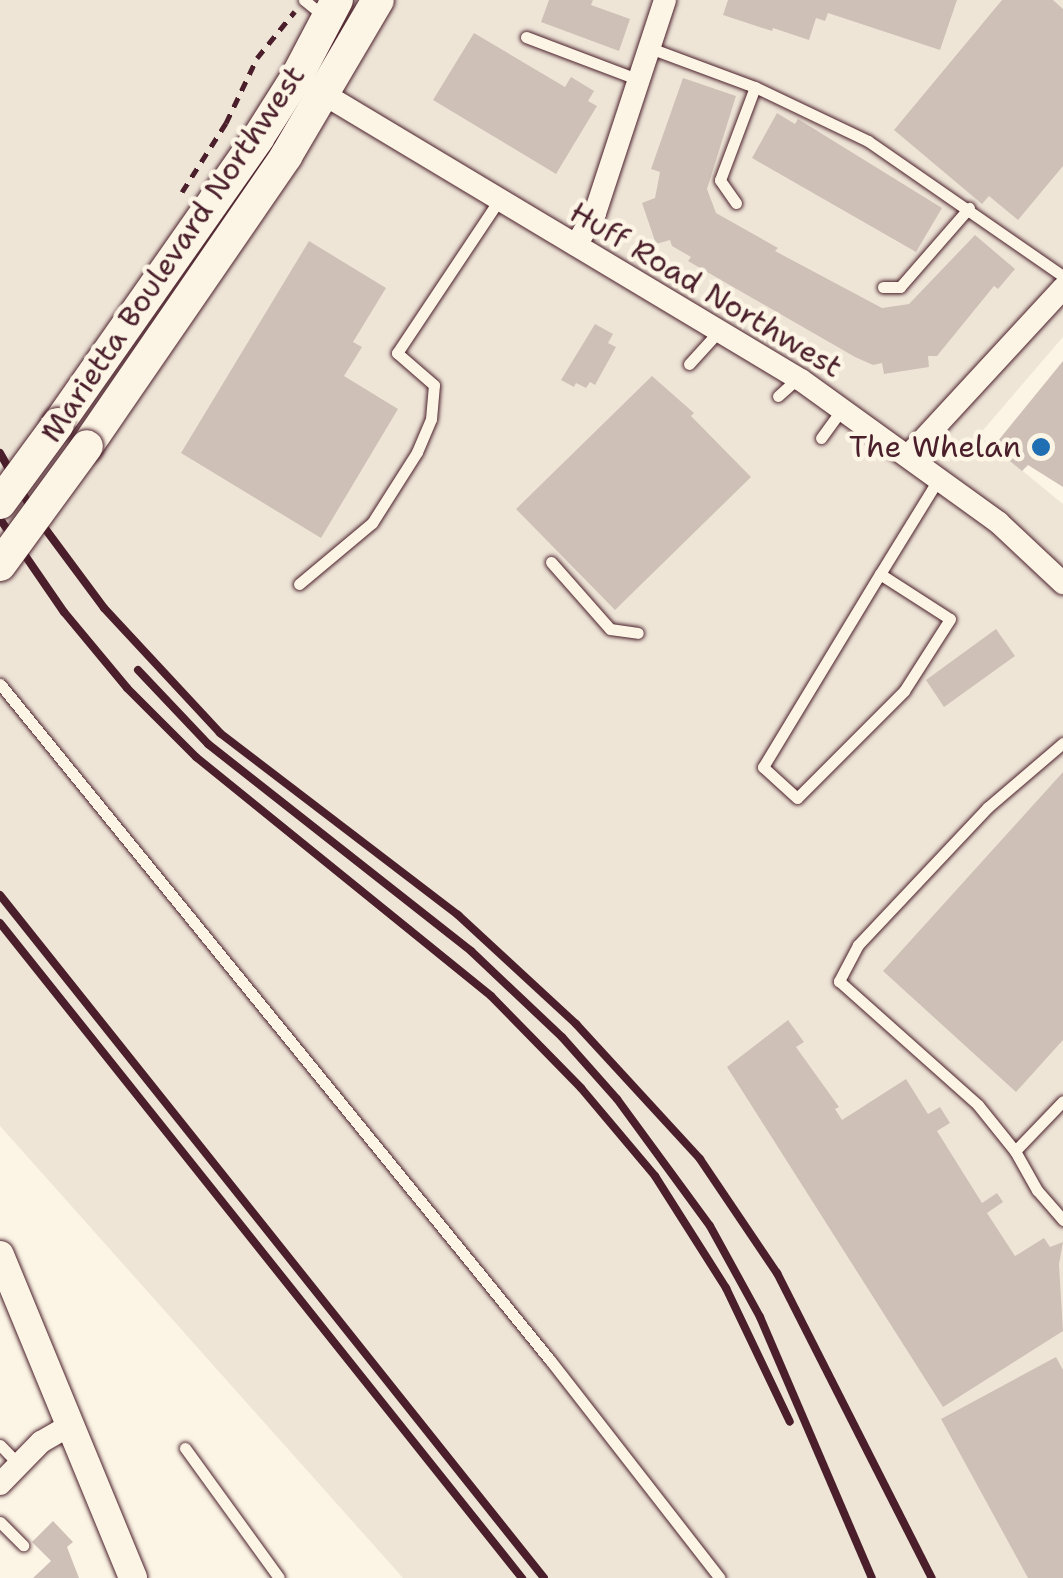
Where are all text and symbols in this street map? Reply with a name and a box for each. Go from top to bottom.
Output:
street label: Marietta Boulevard Northwest [33,59,313,449]
street label: Huff Road Northwest [563,194,849,386]
place label: The Whelan [849,429,1021,465]
marker: The Whelan [1030,436,1052,458]

